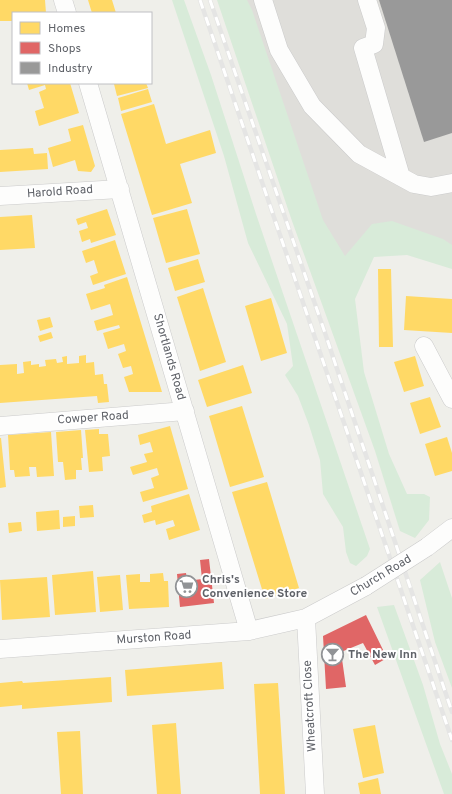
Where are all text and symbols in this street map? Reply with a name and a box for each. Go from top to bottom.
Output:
legend [12,12,152,84]
text: Homes [48,21,85,37]
text: Shops [48,41,81,57]
text: Industry [48,61,93,77]
street label: Harold Road [26,182,94,202]
street label: Shortlands Road [149,312,189,402]
street label: Cowper Road [57,408,129,428]
street label: Church Road [347,551,415,601]
place label: Chris's Convenience Store [202,572,307,602]
supermarket icon: Chris's Convenience Store [173,574,199,600]
street label: Murston Road [116,627,192,649]
bar icon: The New Inn [320,642,346,668]
place label: The New Inn [348,647,417,663]
street label: Wheatcroft Close [300,660,320,752]

